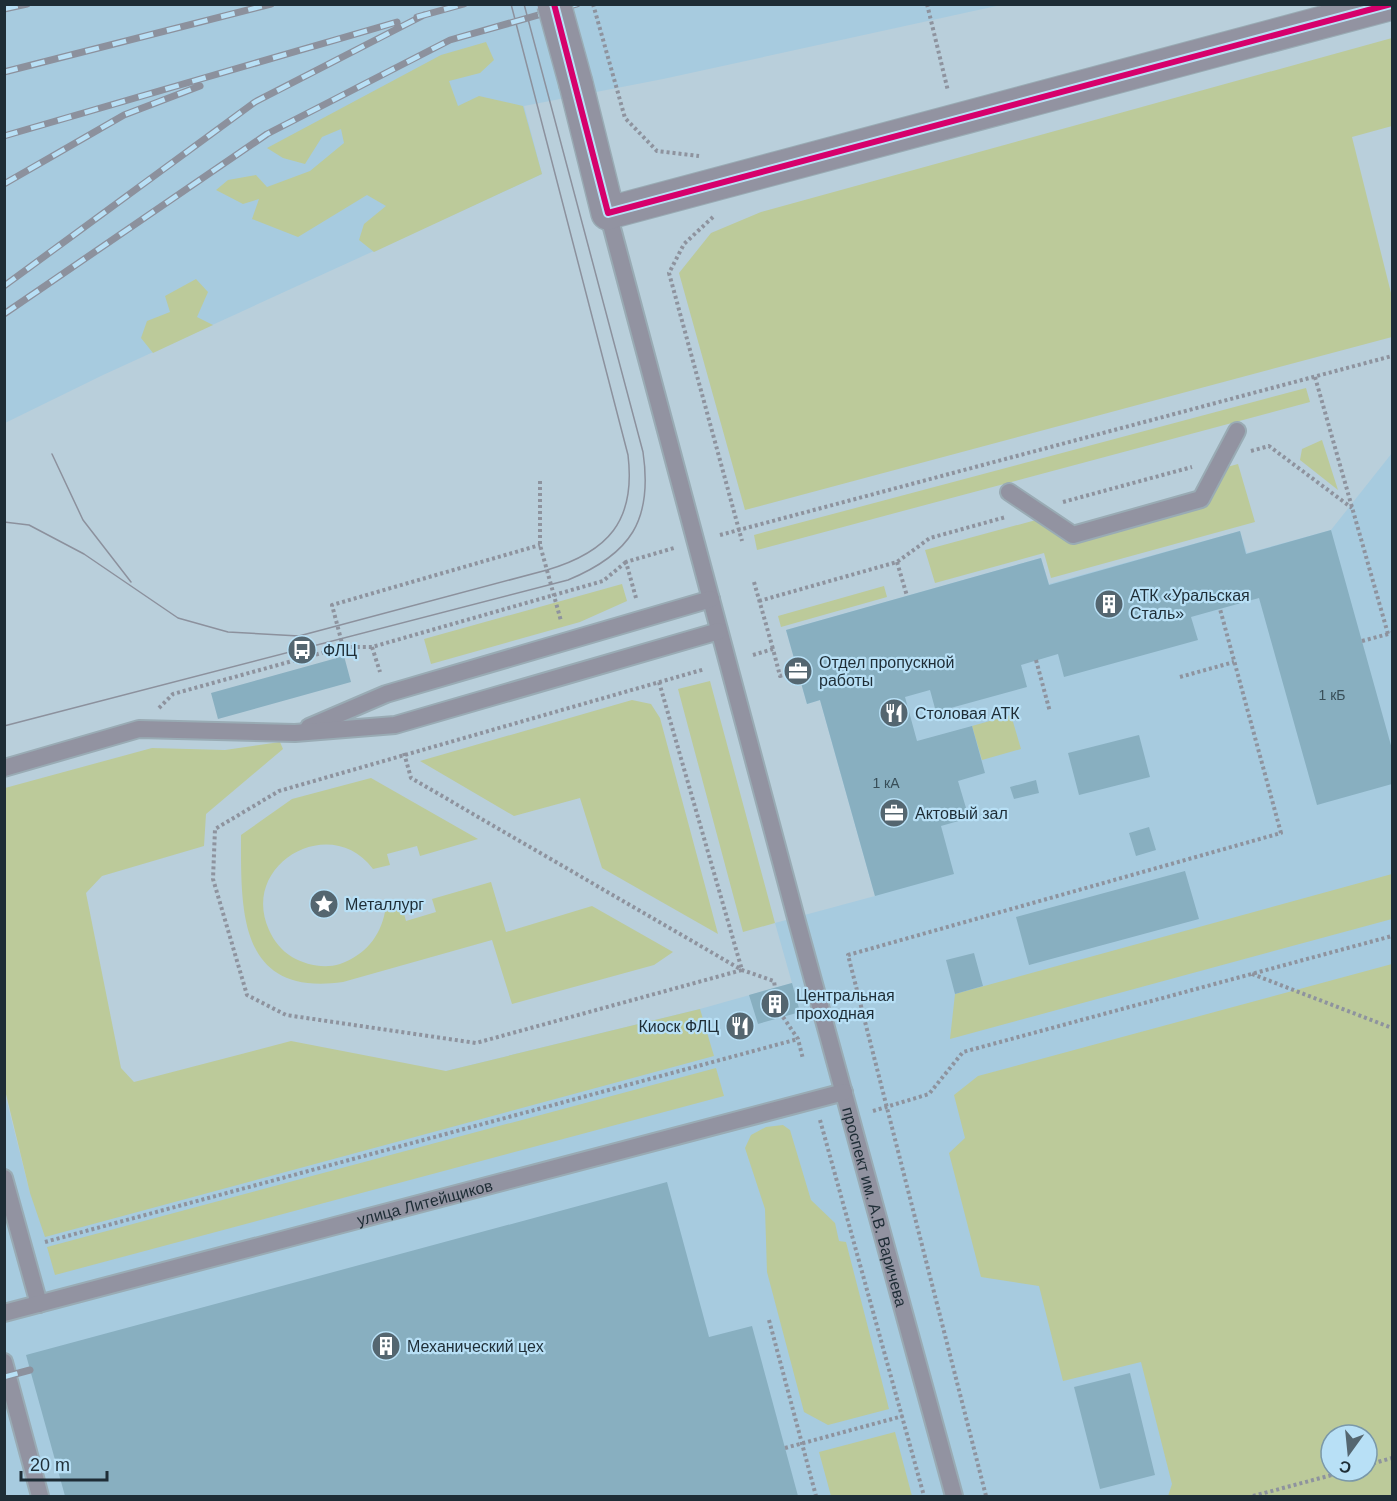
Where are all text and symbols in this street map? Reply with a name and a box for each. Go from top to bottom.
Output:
place label: АТК «Уральская Сталь» [1130,587,1250,622]
building icon: АТК «Уральская Сталь» [1093,588,1125,620]
bus stop icon: ФЛЦ [286,634,318,666]
place label: ФЛЦ [323,642,357,659]
place label: Отдел пропускной работы [819,654,954,689]
office icon: Отдел пропускной работы [782,655,814,687]
house number: 1 кБ [1319,687,1346,703]
restaurant icon: Столовая АТК [878,697,910,729]
place label: Столовая АТК [915,705,1020,722]
house number: 1 кА [872,775,900,791]
office icon: Актовый зал [878,797,910,829]
place label: Актовый зал [915,805,1008,822]
place icon: Металлург [308,888,340,920]
place label: Металлург [345,896,424,913]
place label: Центральная проходная [796,987,895,1022]
building icon: Центральная проходная [759,988,791,1020]
restaurant icon: Киоск ФЛЦ [724,1010,756,1042]
place label: Киоск ФЛЦ [638,1018,719,1035]
street label: проспект им. А.В. Варичева [839,1105,910,1309]
street label: улица Литейщиков [355,1177,494,1229]
building icon: Механический цех [370,1330,402,1362]
place label: Механический цех [407,1338,544,1355]
north arrow [1319,1423,1379,1483]
scale bar [21,1444,106,1482]
text: 20 m [30,1455,70,1475]
text: С [1337,1457,1353,1477]

